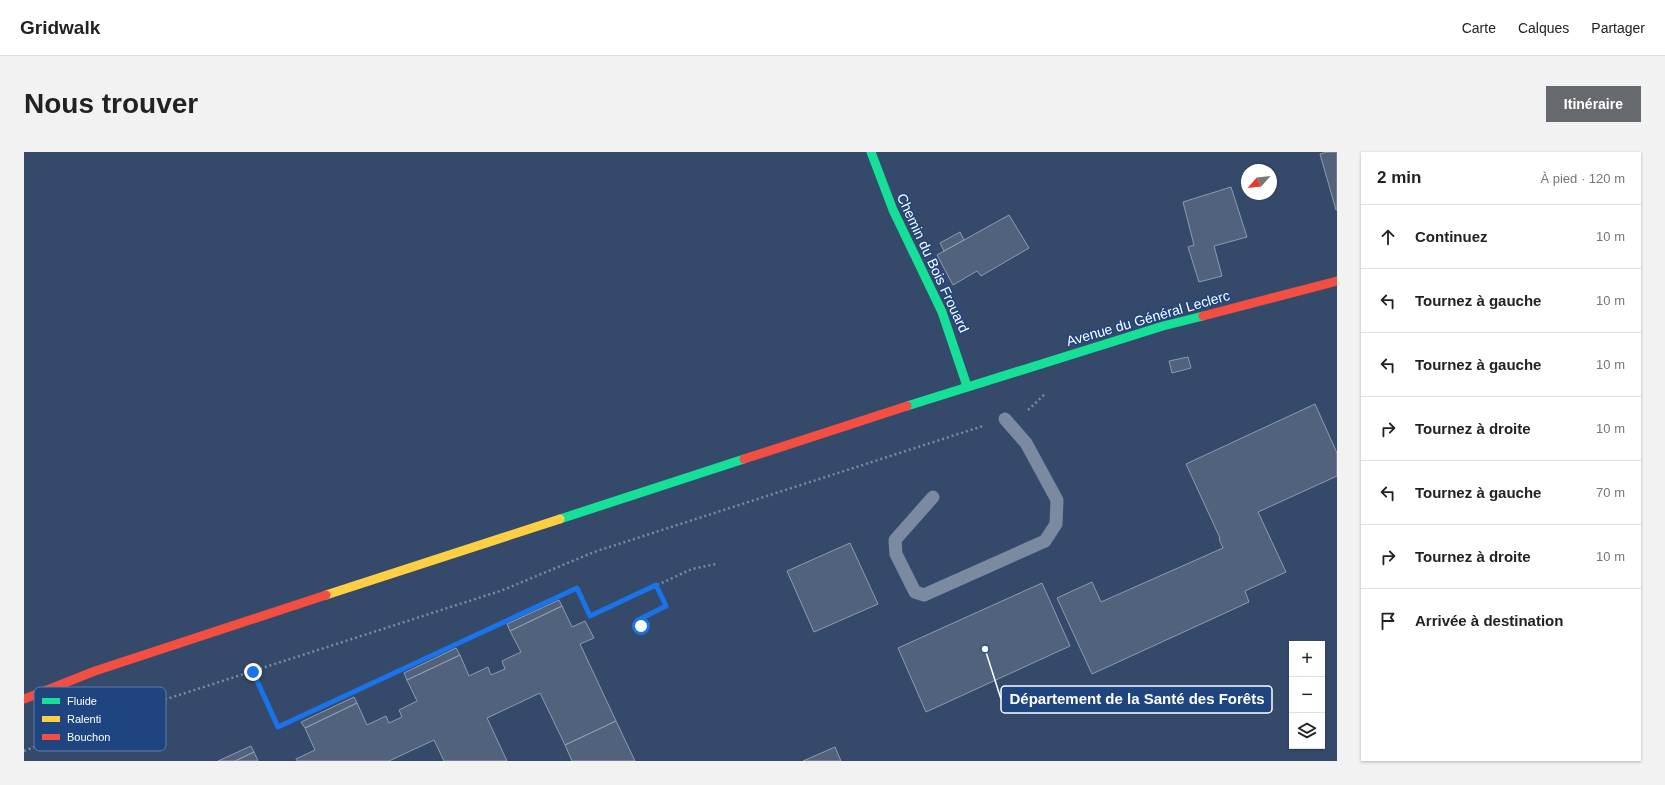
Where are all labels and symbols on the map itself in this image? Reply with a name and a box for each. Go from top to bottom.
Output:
north arrow [1241,164,1277,200]
street label: Chemin du Bois Frouard [894,191,972,335]
street label: Avenue du Général Leclerc [1064,287,1232,349]
route start [632,617,650,635]
route end [244,663,262,681]
callout: Département de la Santé des Forêts [1001,686,1272,713]
legend [34,687,166,751]
text: Département de la Santé des Forêts [1009,690,1265,707]
text: Fluide [67,695,97,707]
text: Ralenti [67,713,101,725]
text: Bouchon [67,731,110,743]

